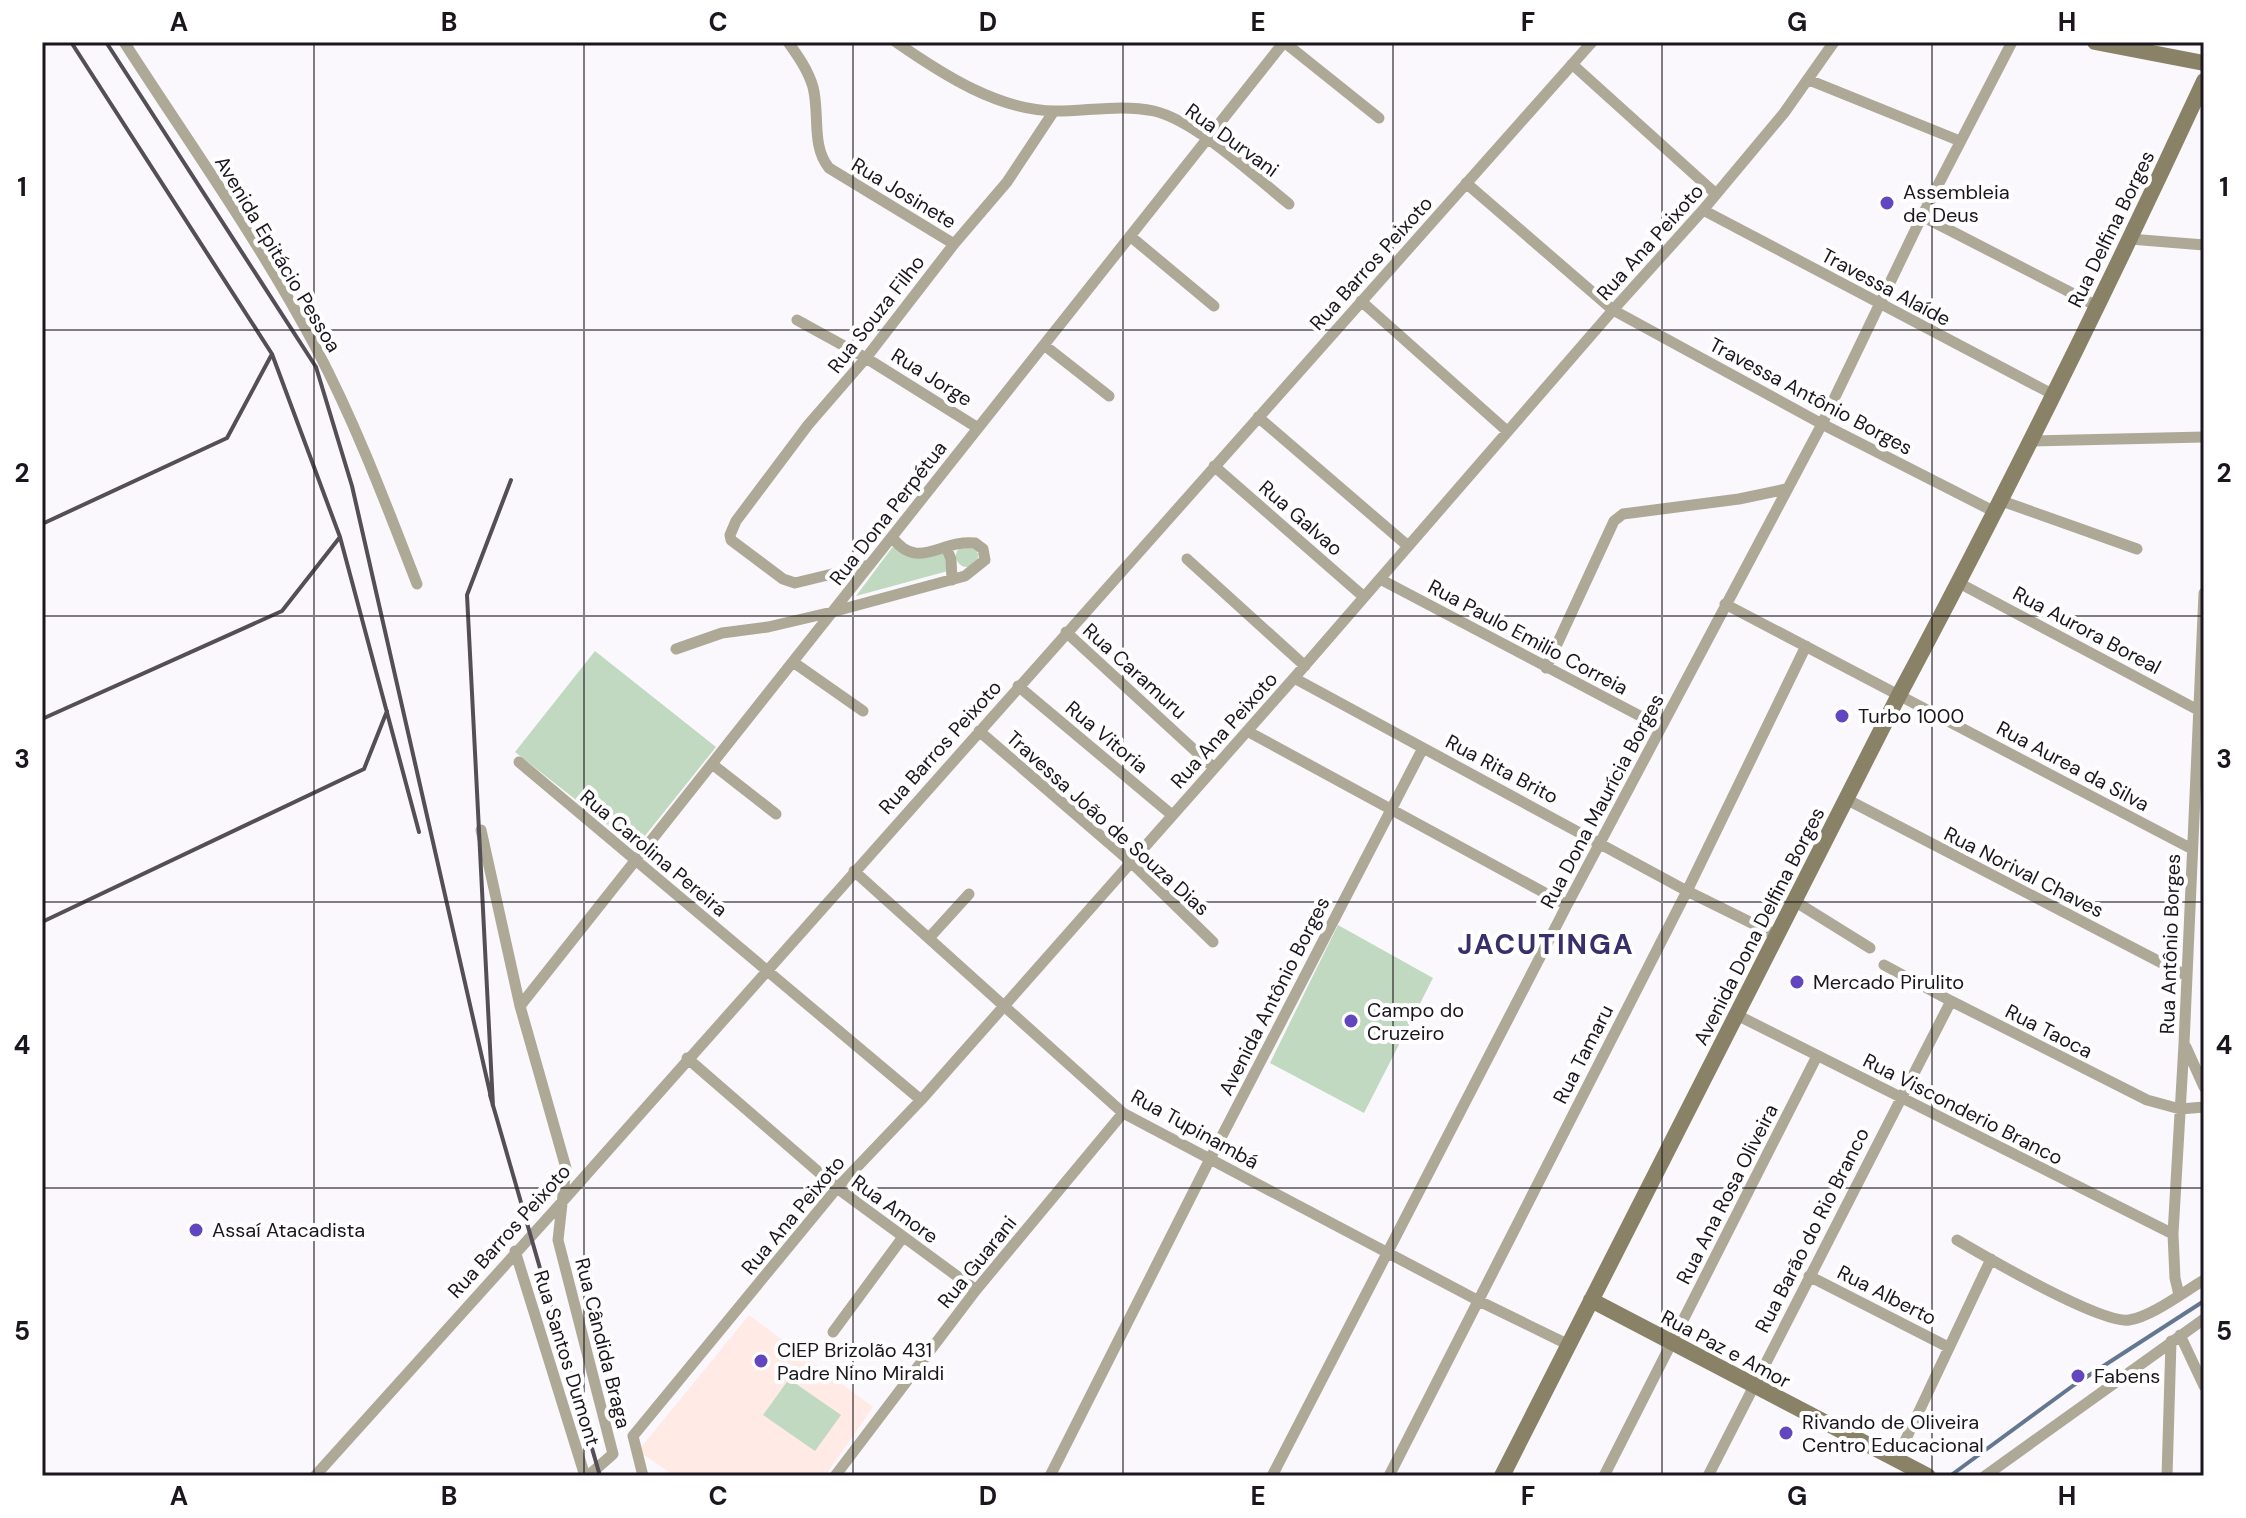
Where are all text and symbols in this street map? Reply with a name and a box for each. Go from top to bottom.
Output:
text: A [170,5,188,39]
text: B [441,5,457,39]
text: C [708,5,728,39]
text: D [979,5,997,39]
text: E [1250,5,1266,39]
text: F [1521,5,1535,39]
text: G [1787,5,1807,39]
text: H [2058,5,2076,39]
street label: Rua Durvani [1180,97,1284,183]
street label: Rua Delfina Borges [2062,146,2160,312]
street label: Avenida Epitácio Pessoa [209,151,347,357]
street label: Rua Josinete [847,152,961,234]
text: 1 [17,170,27,204]
text: 1 [2219,170,2229,204]
street label: Rua Ana Peixoto [1591,178,1709,306]
place label: Assembleia de Deus [1903,179,2010,228]
street label: Rua Barros Peixoto [1304,191,1438,335]
marker: Assembleia de Deus [1878,194,1896,212]
street label: Travessa Alaíde [1817,242,1955,332]
street label: Rua Souza Filho [822,250,930,378]
street label: Travessa Antônio Borges [1705,331,1917,461]
street label: Rua Jorge [887,342,977,412]
street label: Rua Dona Perpétua [823,436,953,590]
text: 2 [14,456,30,490]
text: 2 [2216,456,2232,490]
street label: Rua Galvao [1254,474,1348,562]
street label: Rua Paulo Emilio Correia [1424,573,1632,701]
street label: Rua Aurora Boreal [2008,580,2166,680]
street label: Rua Caramuru [1078,617,1192,725]
street label: Rua Ana Peixoto [1165,666,1283,794]
street label: Rua Barros Peixoto [873,675,1007,819]
street label: Rua Dona Maurícia Borges [1534,689,1670,913]
street label: Rua Vitoria [1060,695,1154,779]
place label: Turbo 1000 [1858,703,1964,729]
marker: Turbo 1000 [1833,707,1851,725]
street label: Rua Aurea da Silva [1992,715,2154,817]
street label: Travessa João de Souza Dias [1001,725,1215,921]
street label: Rua Rita Brito [1441,728,1563,810]
text: 3 [14,742,30,776]
text: 3 [2216,742,2232,776]
street label: Rua Carolina Pereira [575,784,733,922]
street label: Avenida Dona Delfina Borges [1688,803,1830,1049]
street label: Rua Norival Chaves [1940,820,2108,924]
street label: Rua Antônio Borges [2154,853,2186,1035]
street label: Avenida Antônio Borges [1213,892,1335,1100]
district label: JACUTINGA [1457,926,1635,963]
place label: Mercado Pirulito [1813,969,1964,995]
marker: Mercado Pirulito [1788,973,1806,991]
place label: Campo do Cruzeiro [1367,997,1464,1046]
street label: Rua Taoca [2001,998,2097,1064]
street label: Rua Tamaru [1547,1000,1619,1108]
marker: Campo do Cruzeiro [1342,1012,1360,1030]
text: 4 [14,1028,30,1062]
text: 4 [2216,1028,2232,1062]
street label: Rua Visconderio Branco [1859,1047,2067,1171]
street label: Rua Tupinambá [1127,1083,1263,1175]
street label: Rua Ana Rosa Oliveira [1670,1099,1784,1289]
street label: Rua Barão do Rio Branco [1749,1123,1875,1337]
street label: Rua Ana Peixoto [735,1150,851,1280]
street label: Rua Barros Peixoto [442,1159,576,1303]
street label: Rua Amore [847,1169,943,1249]
street label: Rua Guarani [932,1210,1022,1314]
place label: Assaí Atacadista [212,1217,365,1243]
marker: Assaí Atacadista [187,1221,205,1239]
street label: Rua Cândida Braga [569,1255,637,1431]
street label: Rua Alberto [1833,1259,1941,1331]
street label: Rua Santos Dumont [528,1267,606,1449]
street label: Rua Paz e Amor [1657,1304,1795,1394]
text: 5 [14,1314,30,1348]
text: 5 [2216,1314,2232,1348]
place label: CIEP Brizolão 431 Padre Nino Miraldi [777,1337,944,1386]
marker: CIEP Brizolão 431 Padre Nino Miraldi [752,1352,770,1370]
place label: Fabens [2094,1363,2160,1389]
marker: Fabens [2069,1367,2087,1385]
place label: Rivando de Oliveira Centro Educacional [1802,1409,1984,1458]
marker: Rivando de Oliveira Centro Educacional [1777,1424,1795,1442]
text: A [170,1479,188,1513]
text: B [441,1479,457,1513]
text: C [708,1479,728,1513]
text: D [979,1479,997,1513]
text: E [1250,1479,1266,1513]
text: F [1521,1479,1535,1513]
text: G [1787,1479,1807,1513]
text: H [2058,1479,2076,1513]

